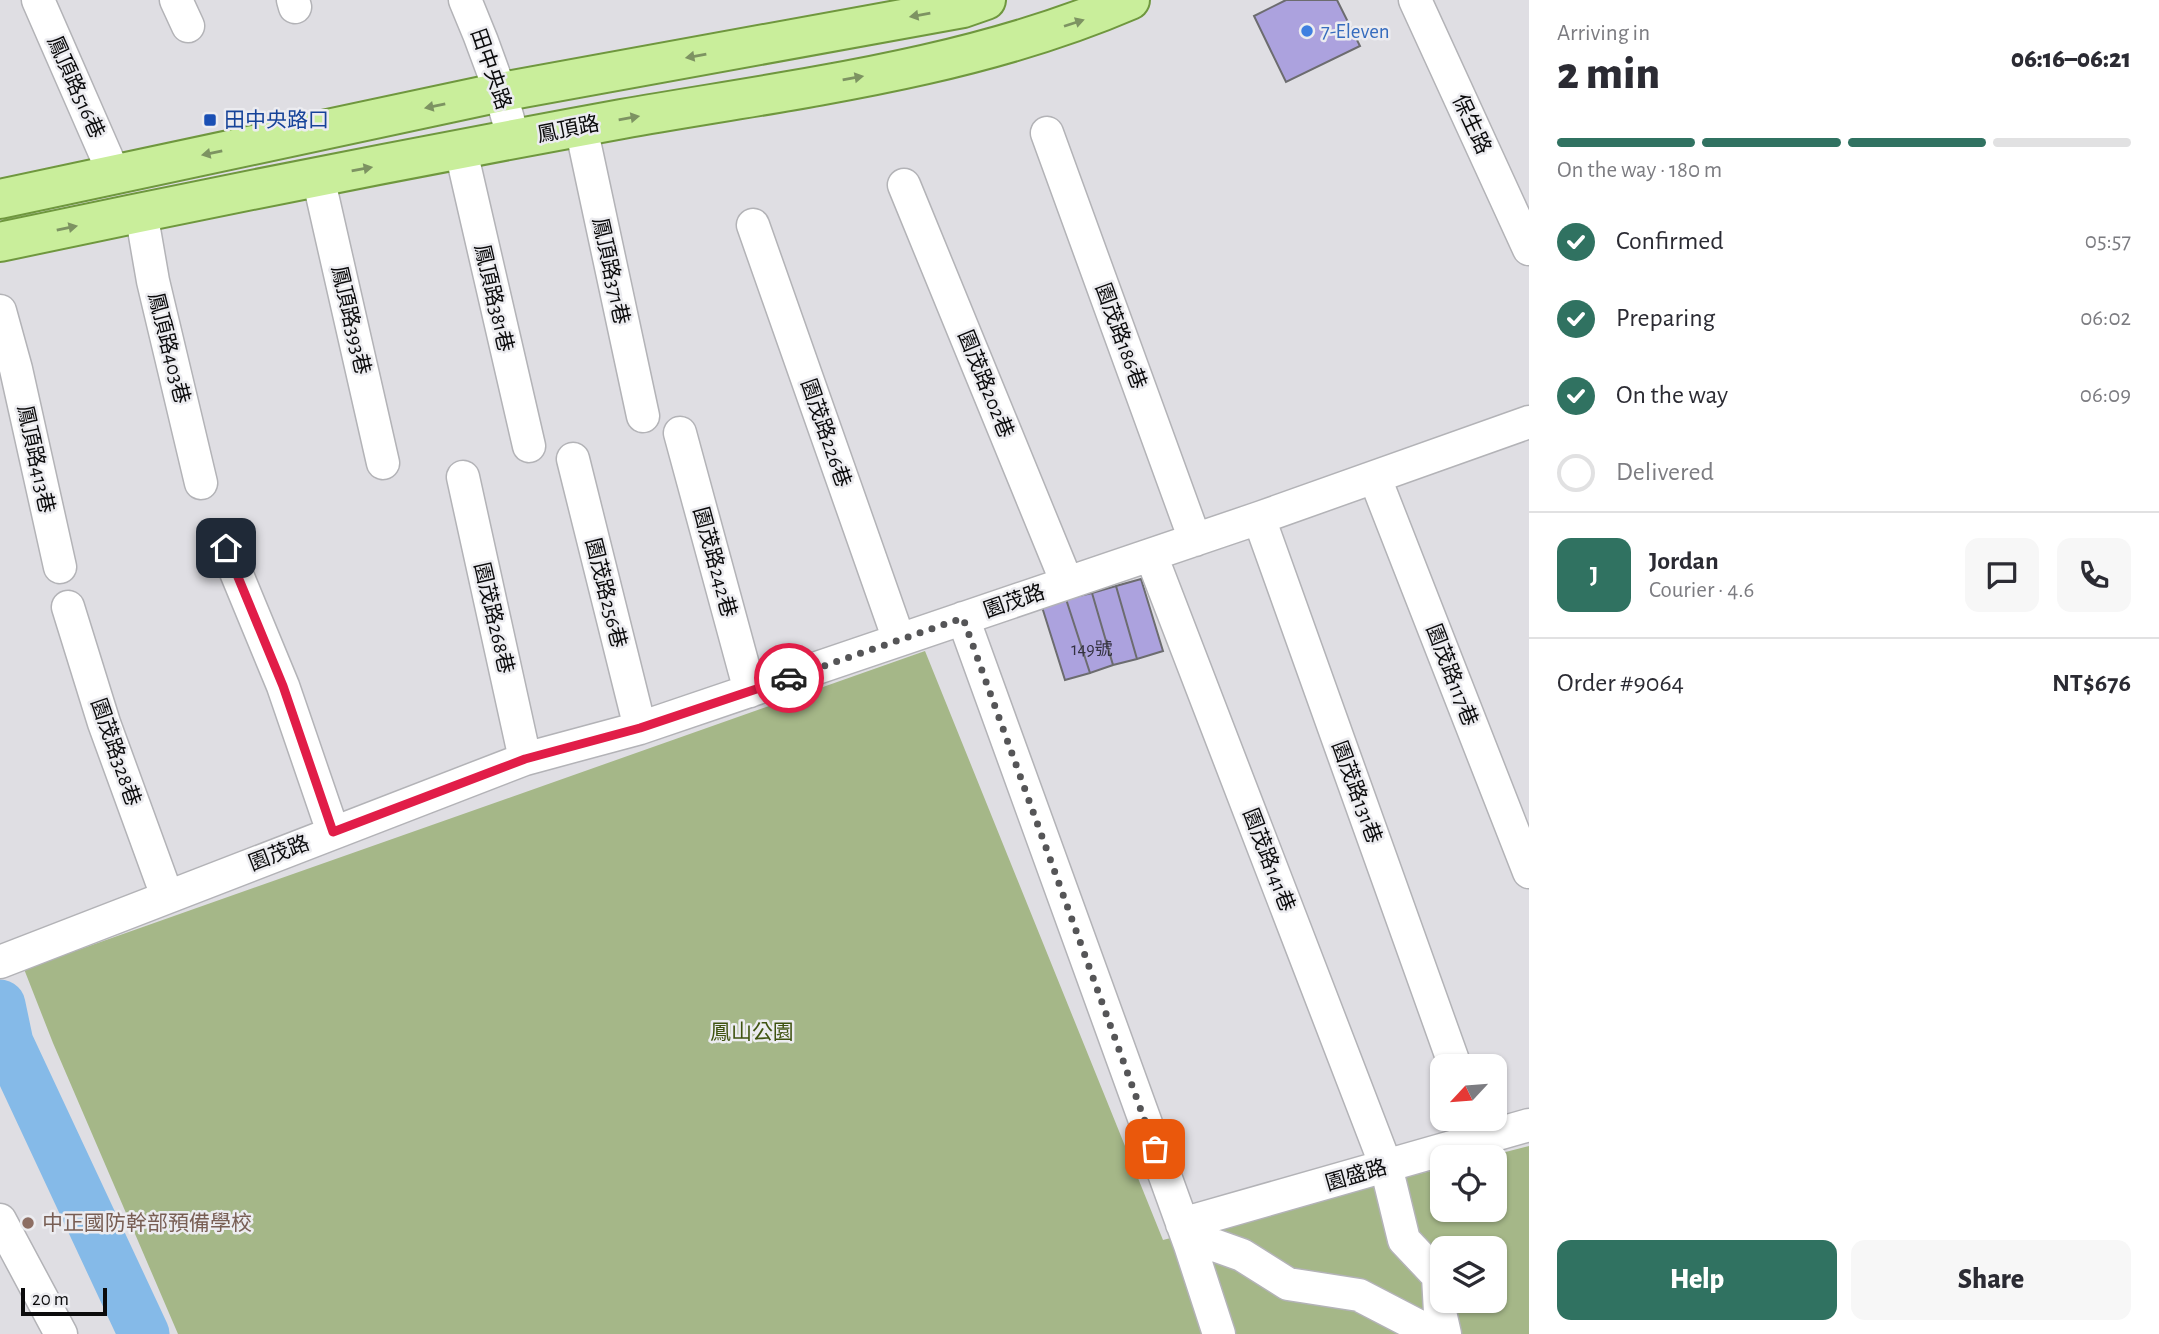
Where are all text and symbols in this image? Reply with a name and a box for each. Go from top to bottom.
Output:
one-way arrow [909,10,931,21]
one-way arrow [1063,17,1084,27]
place label: 7-Eleven [1321,21,1390,42]
text: Arriving in [1557,22,1650,45]
marker: 7-Eleven [1299,23,1315,39]
street label: 田中央路 [467,26,515,112]
street label: 鳳頂路516巷 [44,32,108,142]
text: 06:16–06:21 [2011,46,2131,72]
one-way arrow [685,51,707,62]
text: 2 min [1557,51,1660,97]
one-way arrow [842,72,864,83]
street label: 保生路 [1449,91,1495,157]
one-way arrow [424,100,446,111]
place label: 田中央路口 [224,109,329,131]
marker: 田中央路口 [202,112,218,128]
street label: 鳳頂路 [535,112,601,146]
one-way arrow [619,112,641,123]
one-way arrow [201,148,223,159]
text: On the way · 180 m [1557,159,1722,182]
one-way arrow [351,163,373,174]
street label: 鳳頂路371巷 [589,216,633,326]
one-way arrow [56,222,78,233]
icon: check [1557,223,1595,261]
text: Confirmed [1616,228,1724,254]
text: 05:57 [2085,230,2131,253]
street label: 鳳頂路381巷 [471,242,517,354]
street label: 鳳頂路393巷 [328,263,374,377]
street label: 園茂路186巷 [1092,280,1150,392]
street label: 鳳頂路403巷 [145,290,193,406]
icon: check [1557,300,1595,338]
text: Preparing [1616,305,1715,331]
text: 06:02 [2080,307,2131,330]
street label: 園茂路202巷 [954,327,1018,441]
street label: 園茂路226巷 [797,376,855,490]
icon: check [1557,377,1595,415]
text: On the way [1616,382,1728,408]
text: 06:09 [2080,384,2131,407]
street label: 鳳頂路413巷 [14,403,58,515]
text: Delivered [1616,459,1714,485]
street label: 園茂路242巷 [690,504,740,620]
pin [196,518,256,578]
icon: home [207,529,245,567]
street label: 園茂路256巷 [582,536,630,650]
button: chat [1965,538,2039,612]
button: phone [2057,538,2131,612]
text: Jordan [1649,548,1719,574]
street label: 園茂路268巷 [471,560,517,676]
text: J [1590,562,1598,588]
text: Courier · 4.6 [1649,579,1754,602]
street label: 園茂路 [981,580,1047,622]
street label: 園茂路117巷 [1423,621,1481,729]
house number: 149號 [1071,639,1113,659]
courier [754,643,824,713]
icon: car [770,659,808,697]
text: Order #9064 [1557,670,1684,696]
text: NT$676 [2052,670,2131,696]
street label: 園茂路328巷 [87,695,145,809]
street label: 園茂路131巷 [1328,738,1386,846]
street label: 園茂路141巷 [1239,805,1299,915]
street label: 園茂路 [246,831,312,875]
park label: 鳳山公園 [710,1021,794,1043]
north arrow [1430,1054,1507,1130]
map controls [1430,1054,1507,1313]
pin [1125,1119,1185,1179]
icon: bag [1136,1130,1174,1168]
button: locate [1430,1145,1507,1222]
street label: 園盛路 [1323,1156,1389,1194]
place label: 中正國防幹部預備學校 [42,1212,252,1234]
marker: 中正國防幹部預備學校 [20,1215,36,1231]
button: layers [1430,1236,1507,1313]
button: Help [1557,1240,1837,1320]
button: Share [1851,1240,2131,1320]
scale bar [21,1285,107,1317]
text: 20 m [32,1290,69,1309]

